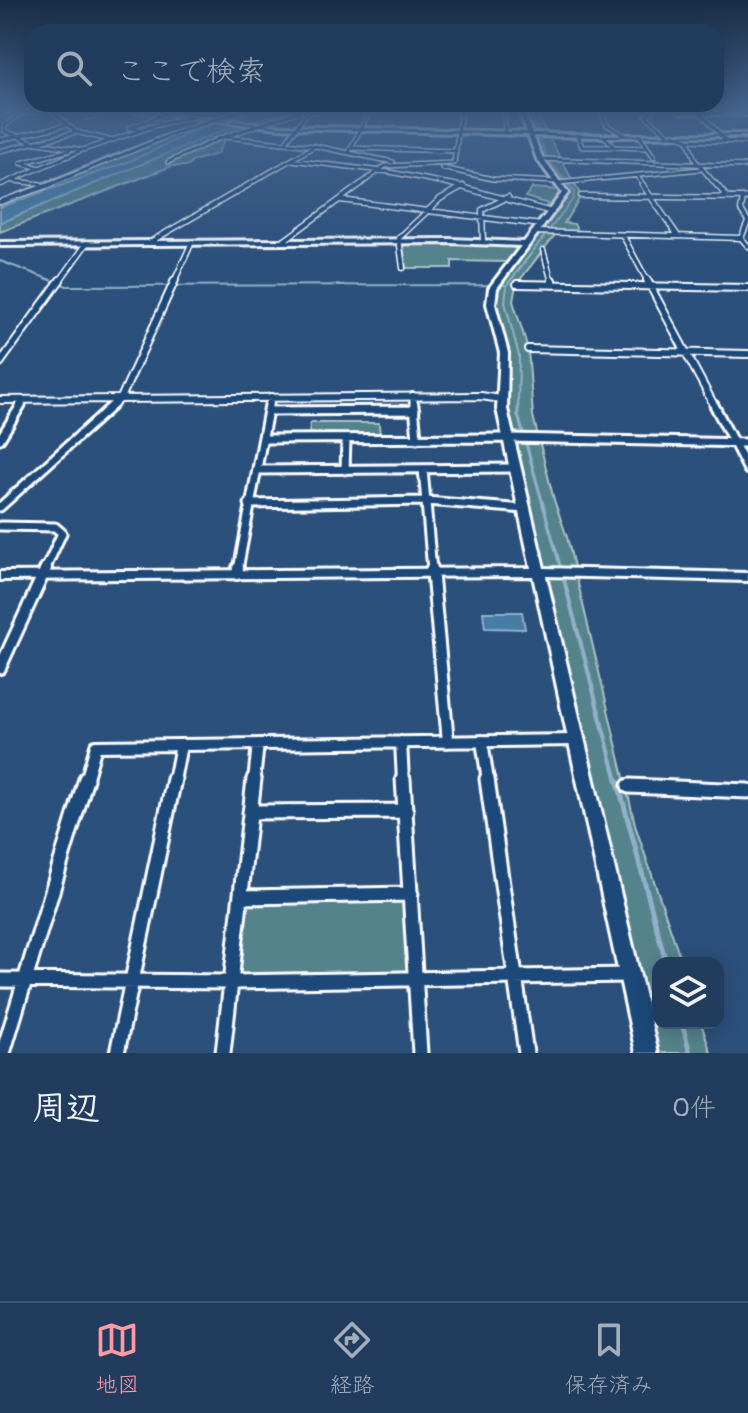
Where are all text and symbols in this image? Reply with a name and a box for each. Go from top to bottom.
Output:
search box [24,24,724,112]
icon: search [52,46,96,90]
text: ここで検索 [116,53,266,90]
map controls [652,957,724,1029]
button: layers [652,957,724,1029]
text: 周辺 [32,1087,100,1130]
text: 0件 [672,1092,716,1124]
tab: 地図 [95,1318,139,1399]
tab: 経路 [330,1318,374,1399]
tab: 保存済み [565,1318,653,1399]

